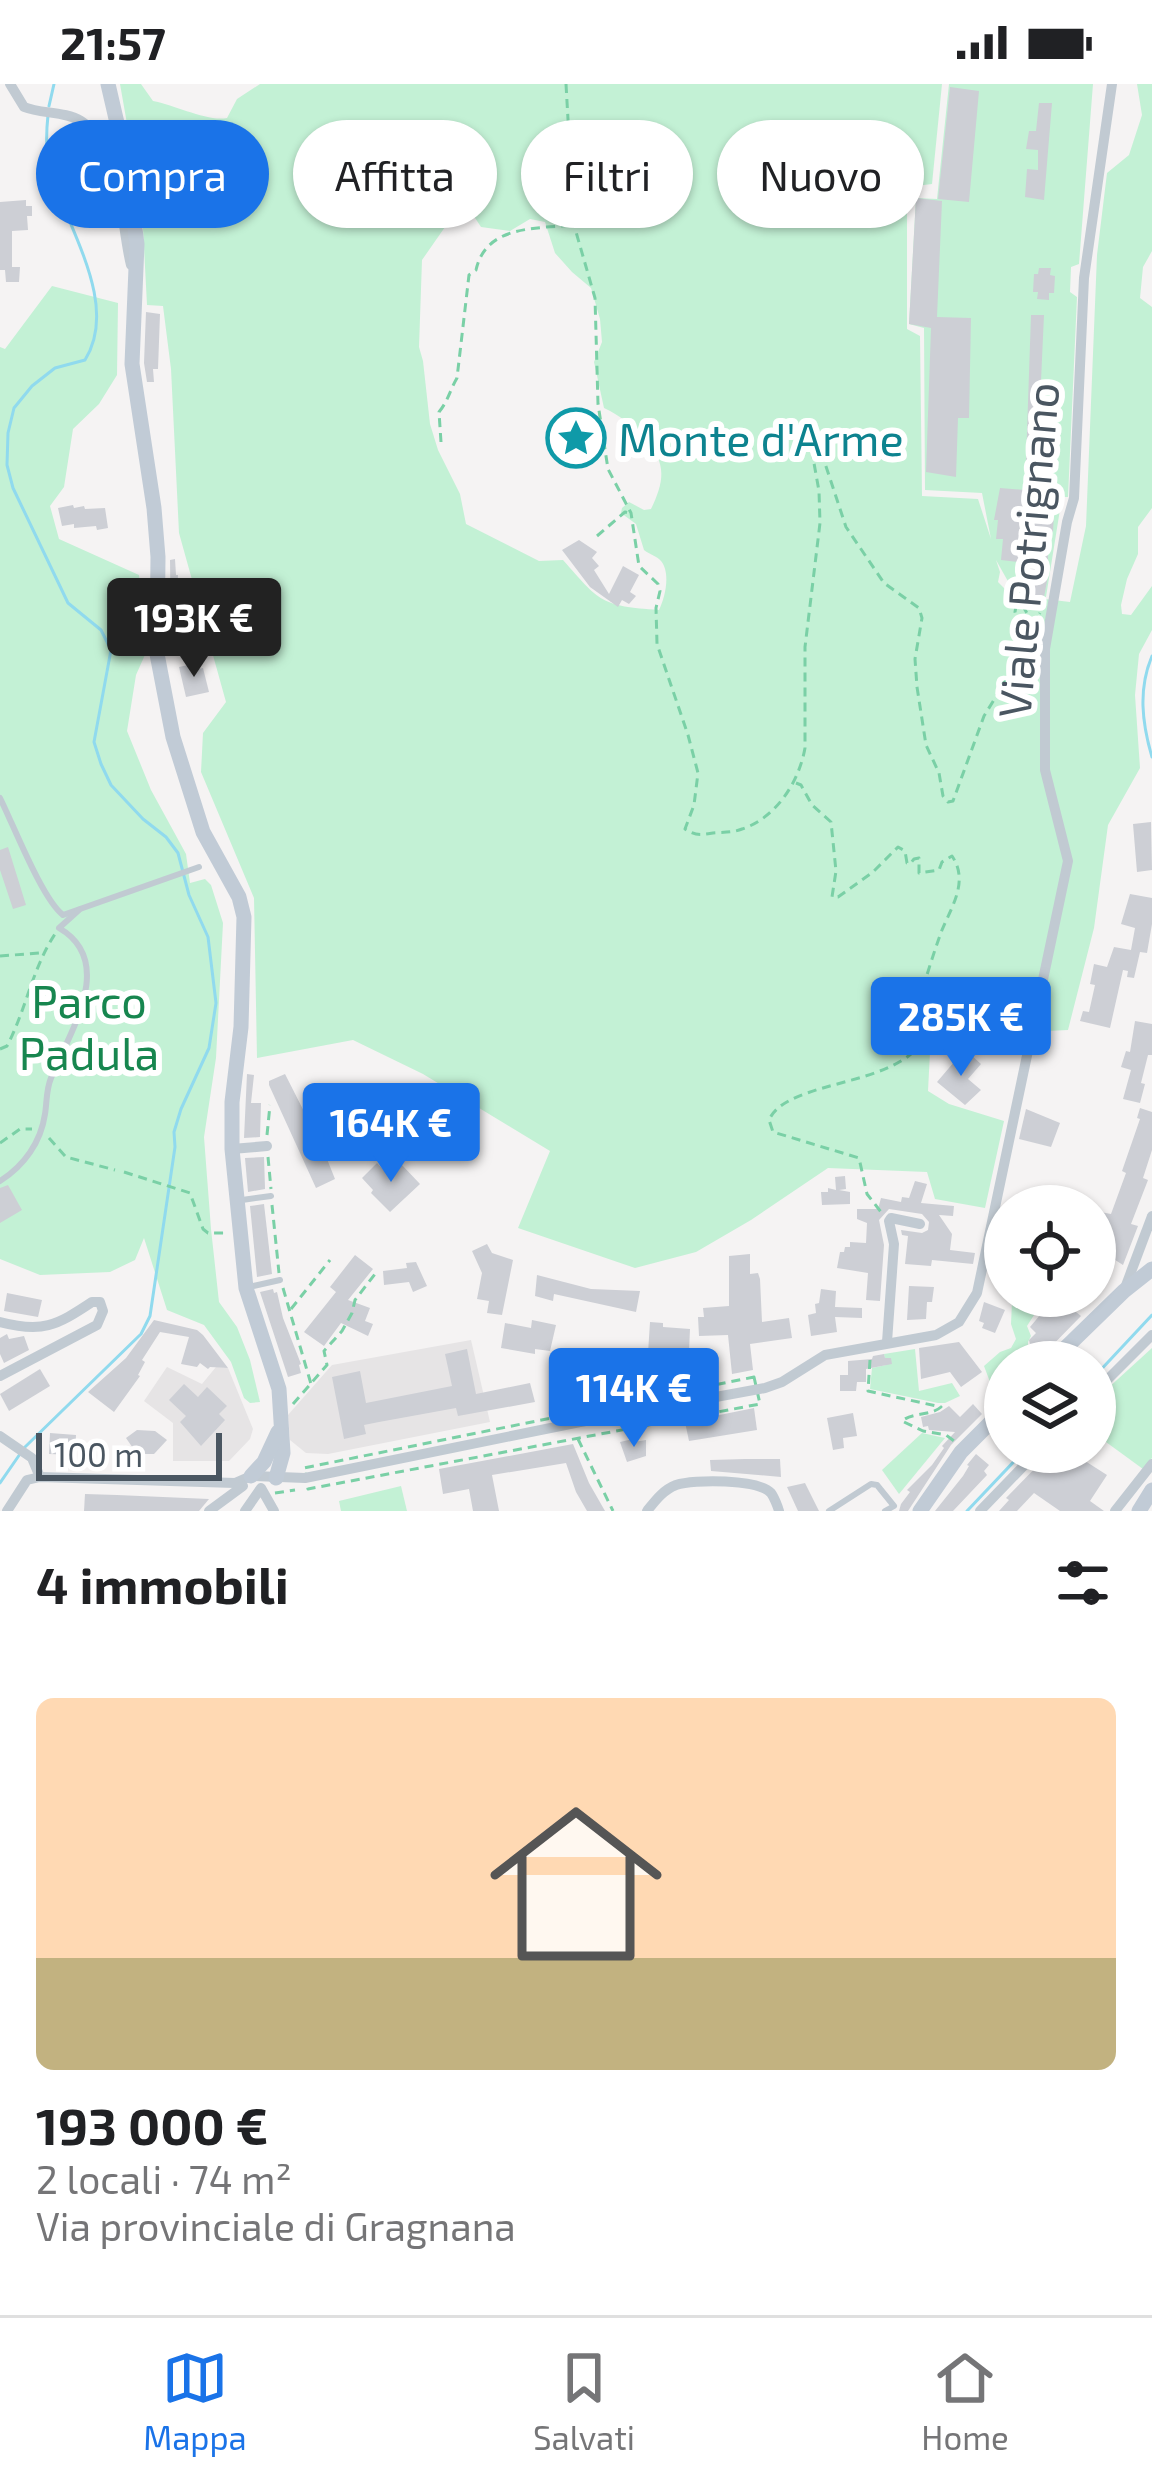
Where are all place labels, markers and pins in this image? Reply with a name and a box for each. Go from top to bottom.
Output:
place icon: Monte d'Arme [545,407,607,469]
place label: Monte d'Arme [618,411,904,465]
pin: 193K € [96,578,292,680]
pin: 285K € [863,977,1059,1079]
pin: 164K € [293,1083,489,1185]
pin: 114K € [536,1348,732,1450]

